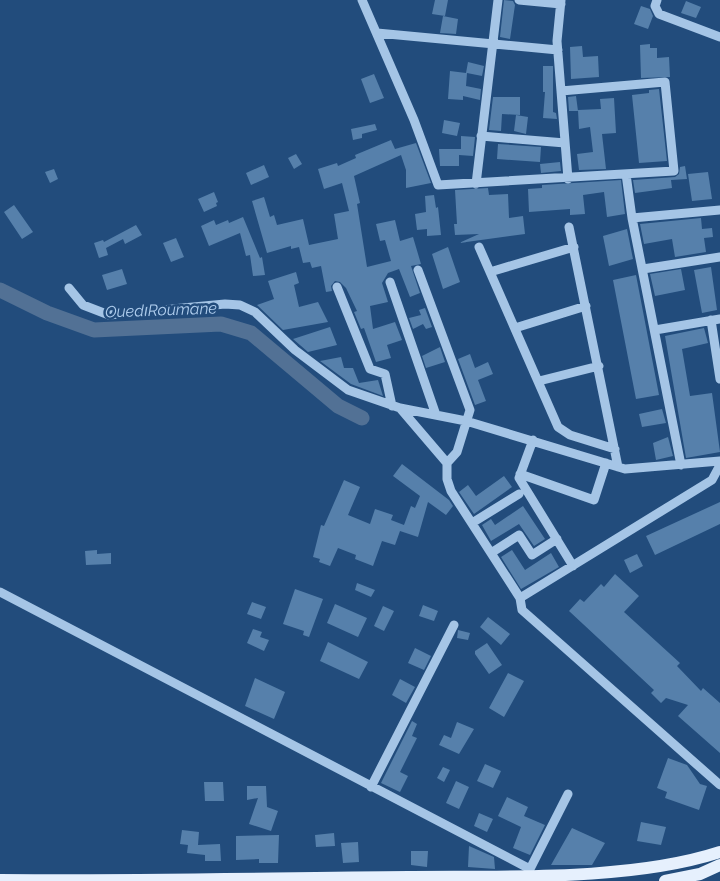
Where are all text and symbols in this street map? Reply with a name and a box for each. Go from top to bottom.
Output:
water label: Oued Roumane [105,299,218,321]

